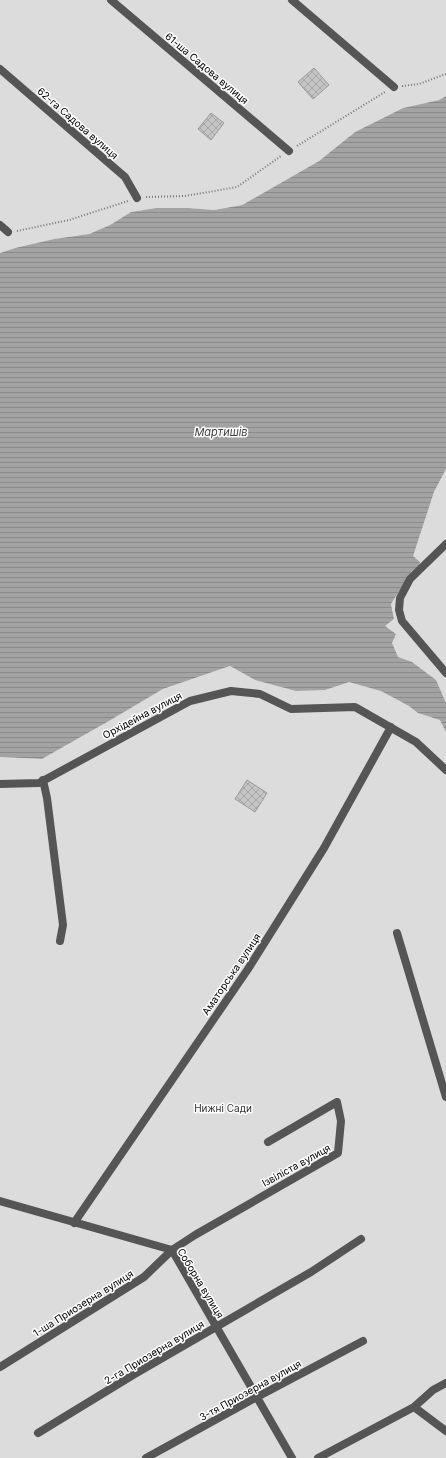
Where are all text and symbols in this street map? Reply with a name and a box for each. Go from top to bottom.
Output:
street label: 61-ша Садова вулиця [163,30,251,106]
street label: 62-га Садова вулиця [35,85,121,161]
water label: Мартишів [194,425,248,439]
street label: Орхідейна вулиця [100,689,184,741]
street label: Аматорська вулиця [199,931,263,1017]
park label: Нижні Сади [194,1102,252,1114]
street label: Ізвіліста вулиця [260,1141,332,1189]
street label: Соборна вулиця [175,1246,227,1320]
street label: 1-ша Приозерна вулиця [31,1267,135,1339]
street label: 2-га Приозерна вулиця [102,1317,206,1387]
street label: 3-тя Приозерна вулиця [197,1357,303,1423]

